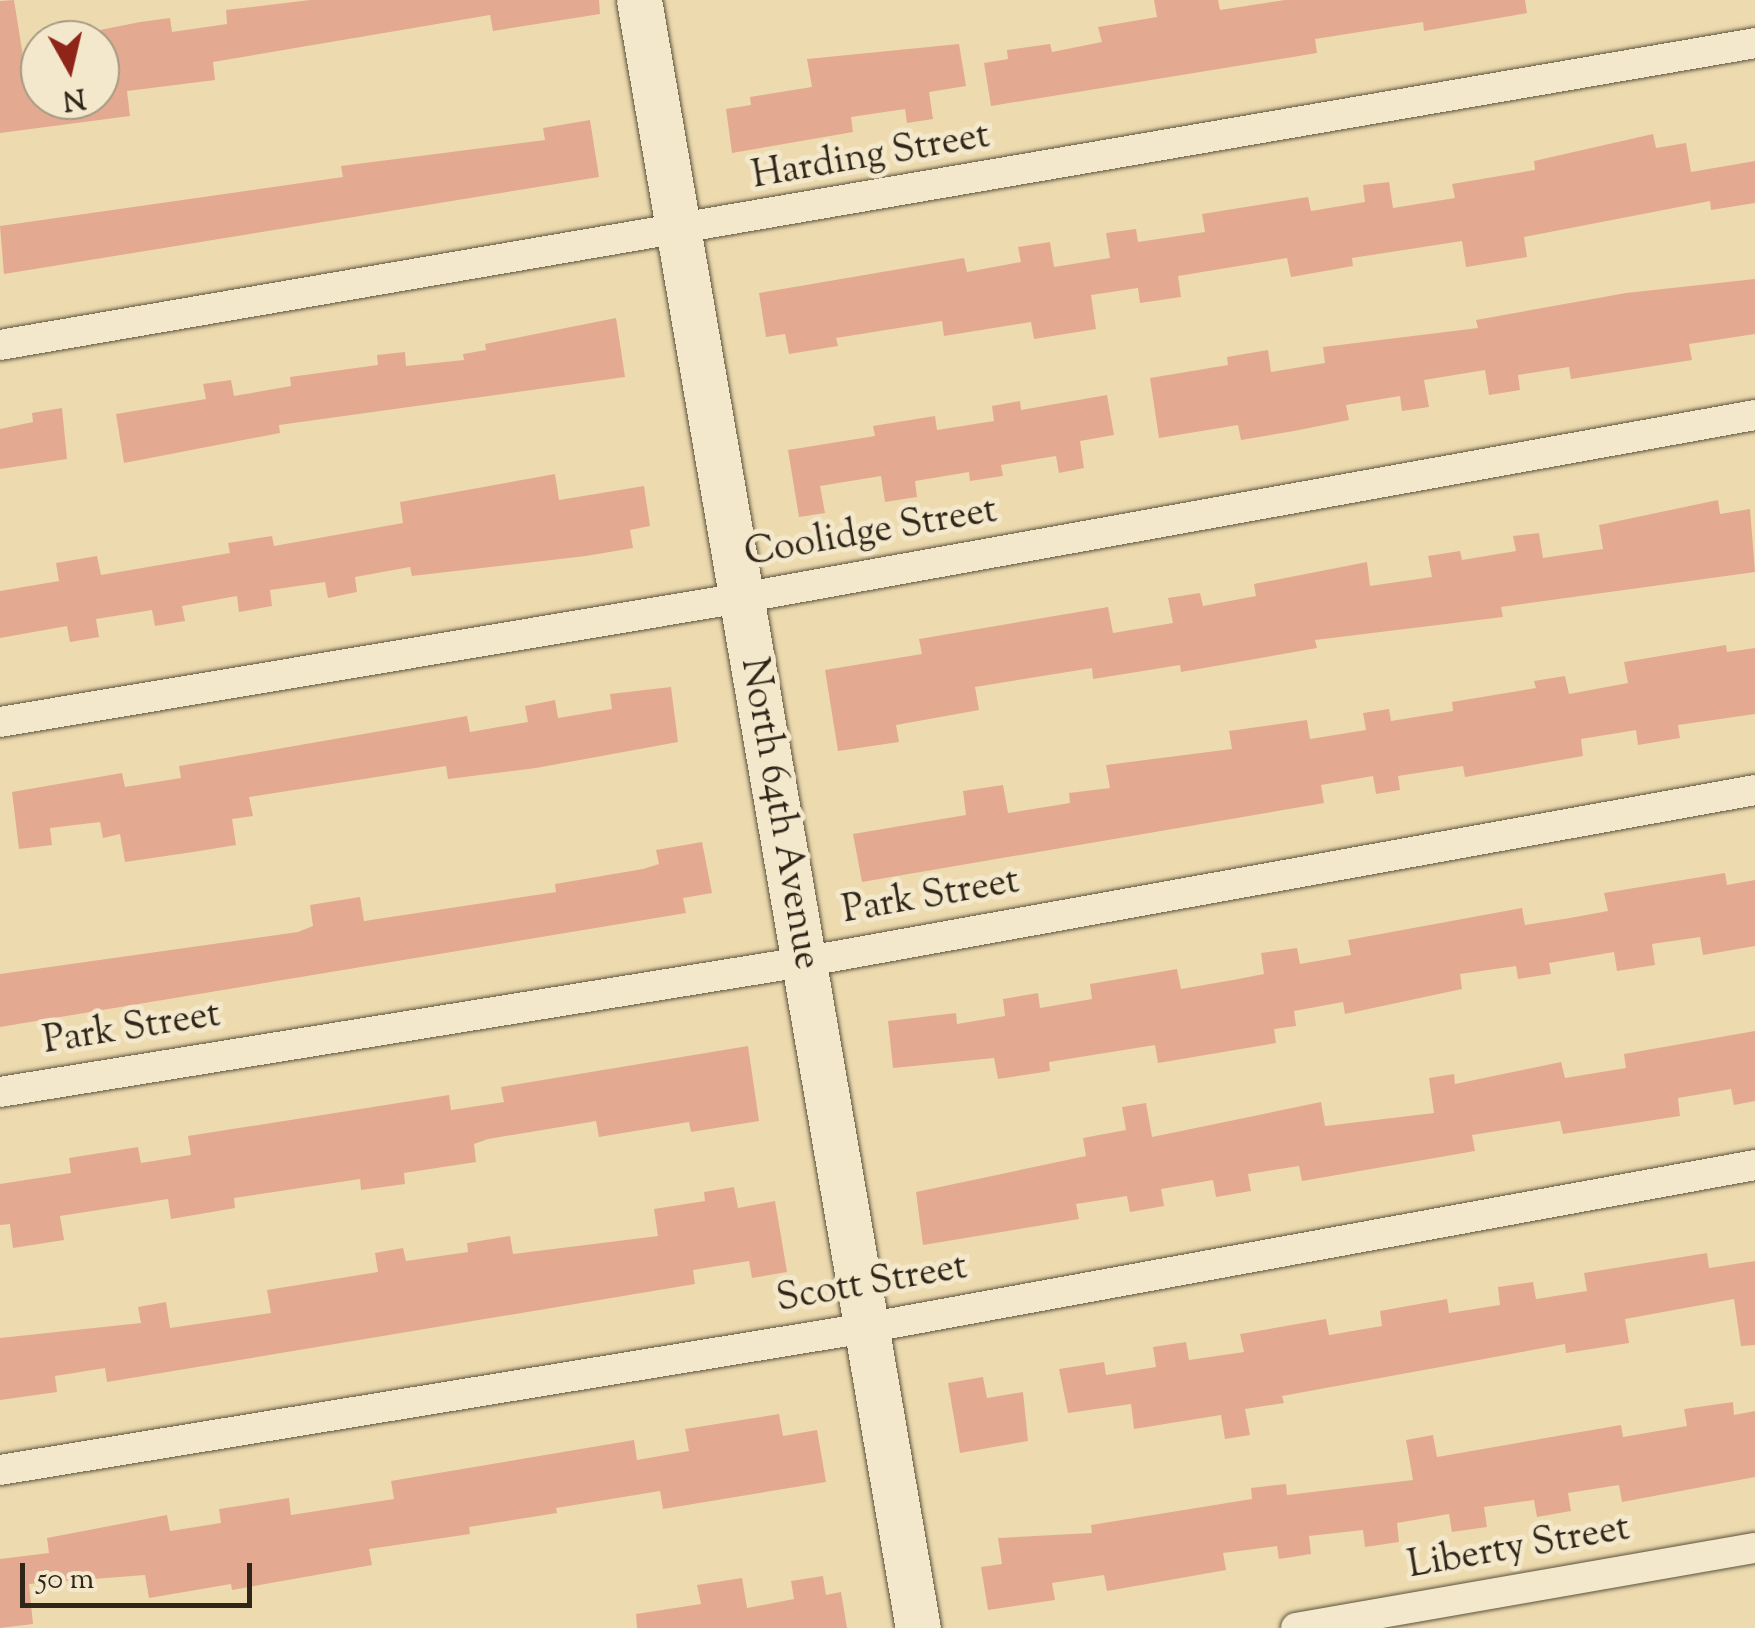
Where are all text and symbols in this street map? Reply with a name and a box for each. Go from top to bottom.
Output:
north arrow [20,20,120,120]
text: N [60,76,88,119]
street label: Harding Street [749,115,993,201]
street label: Coolidge Street [741,489,1001,579]
street label: North 64th Avenue [728,655,828,973]
street label: Park Street [839,860,1023,936]
street label: Park Street [40,993,224,1067]
street label: Scott Street [773,1246,971,1324]
street label: Liberty Street [1405,1507,1633,1591]
scale bar [25,1543,258,1605]
text: 50 m [37,1559,94,1602]

